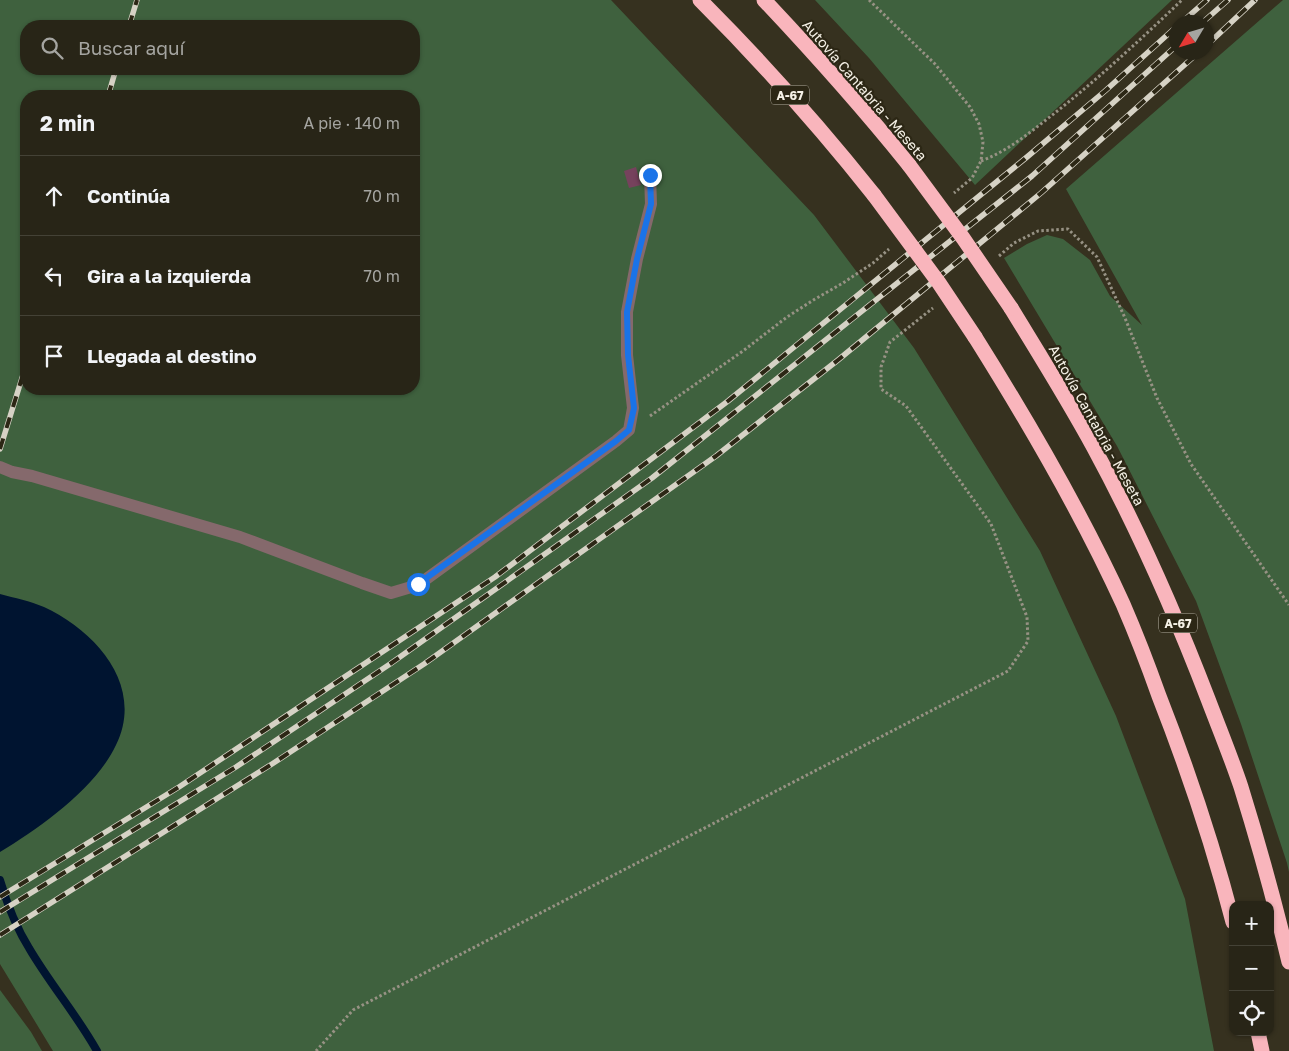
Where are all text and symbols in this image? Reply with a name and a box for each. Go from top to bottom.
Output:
north arrow [1169,15,1214,60]
street label: Autovía Cantabria - Meseta [799,16,931,164]
search box [20,20,420,75]
icon: search [38,34,66,62]
text: Buscar aquí [78,36,185,59]
road number: A-67 [771,86,809,104]
text: 2 min [40,110,95,136]
text: A pie · 140 m [303,113,400,133]
route end [639,164,662,187]
icon: ahead [40,182,68,210]
text: Continúa [87,184,170,207]
text: 70 m [363,186,400,206]
icon: left [40,262,68,290]
text: Gira a la izquierda [87,264,251,287]
text: 70 m [363,266,400,286]
icon: arrive [40,342,68,370]
street label: Autovía Cantabria - Meseta [1046,342,1148,508]
text: Llegada al destino [87,344,257,367]
route start [407,573,430,596]
road number: A-67 [1159,614,1197,632]
map controls [1229,901,1274,1036]
button: + [1229,901,1274,946]
button: − [1229,946,1274,991]
button: locate [1229,991,1274,1036]

